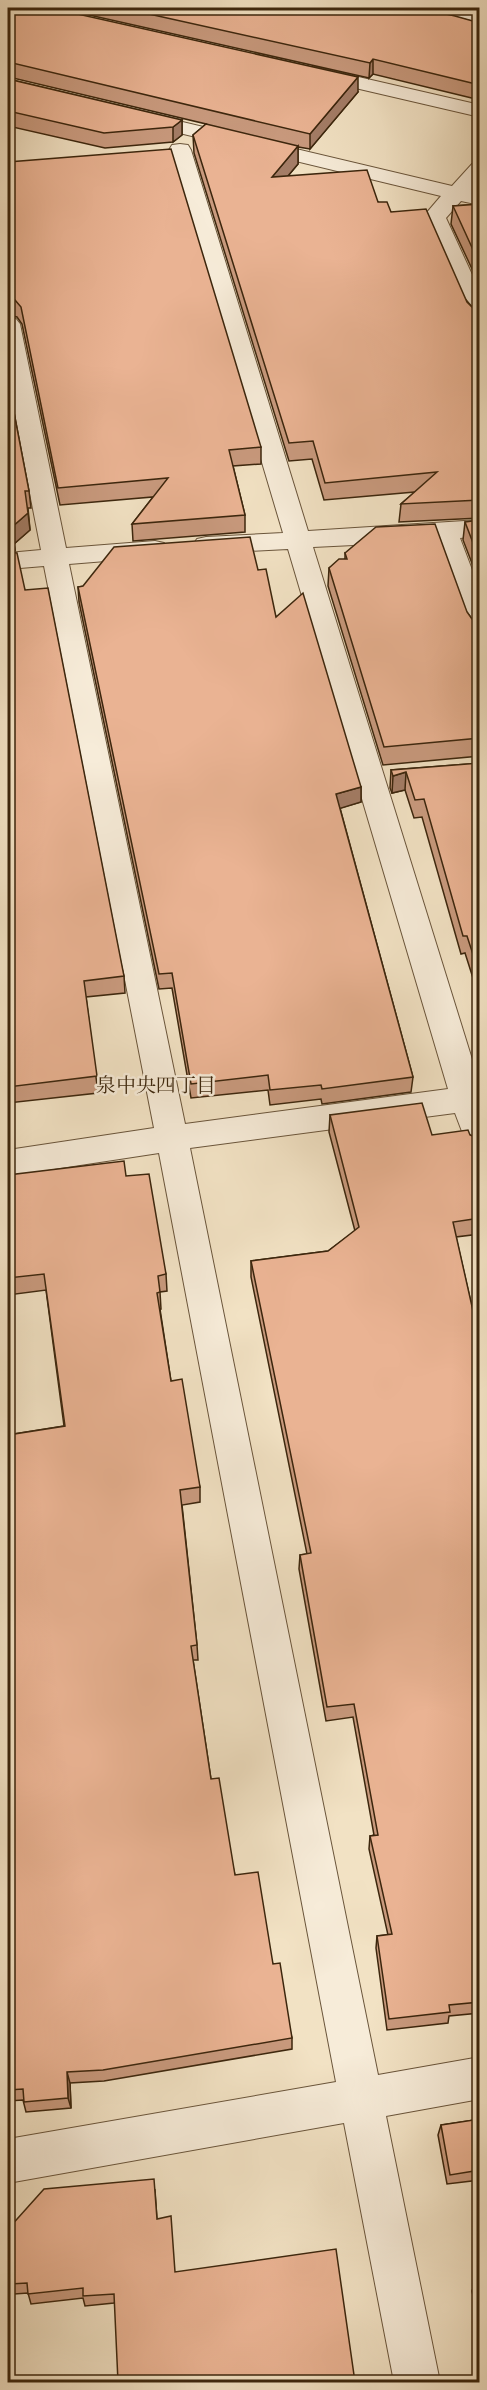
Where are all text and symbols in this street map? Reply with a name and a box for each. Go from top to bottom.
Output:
district label: 泉中央四丁目 [96,1072,216,1099]

